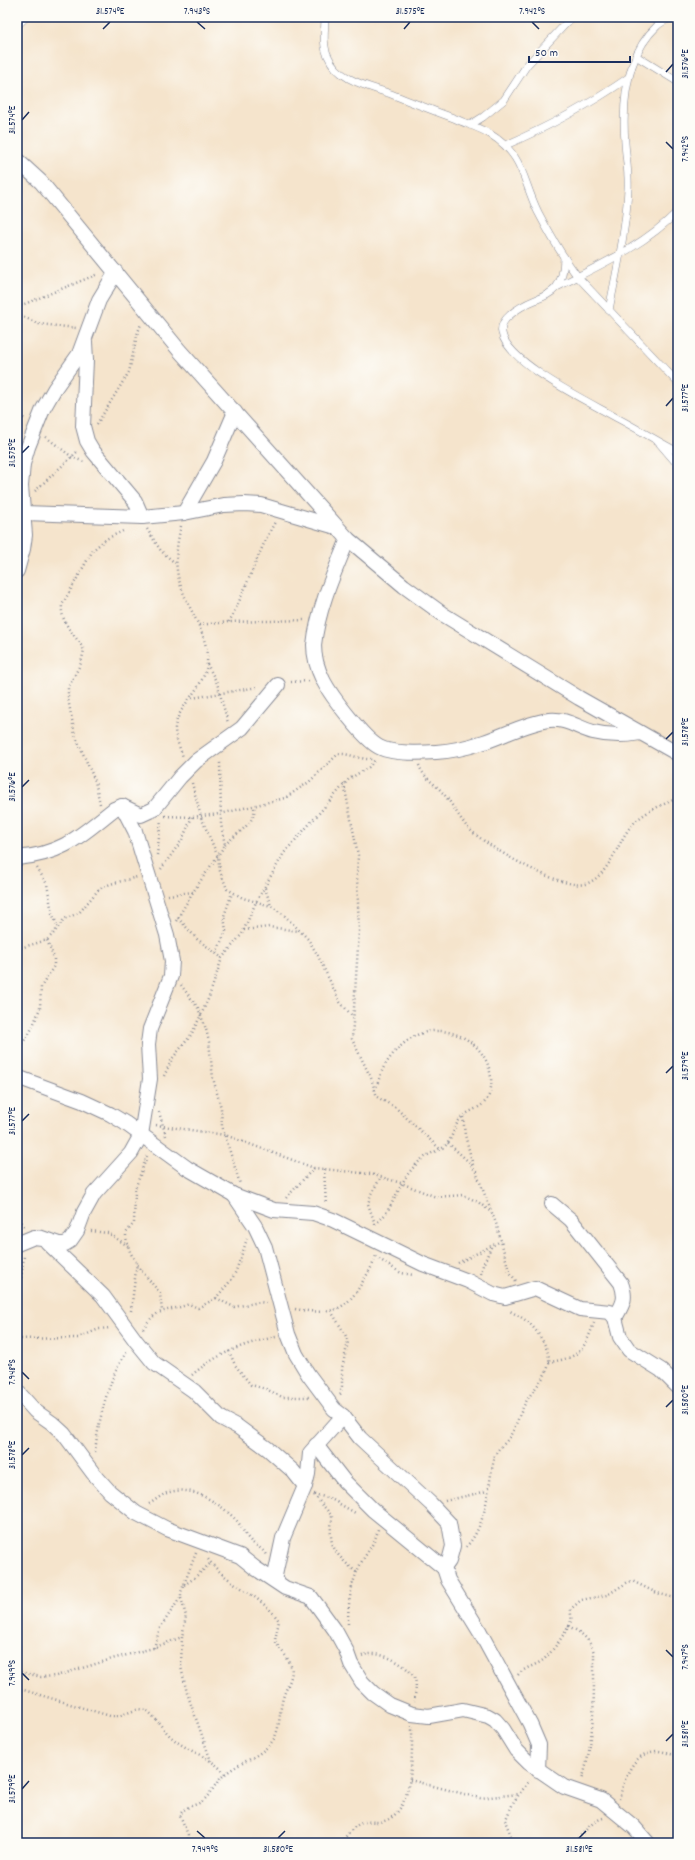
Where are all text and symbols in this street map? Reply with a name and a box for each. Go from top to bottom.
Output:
text: 31.574°E [96,5,125,19]
text: 7.943°S [184,5,210,19]
text: 31.575°E [395,5,425,19]
text: 7.942°S [519,5,545,19]
scale bar [529,38,630,64]
text: 50 m [535,45,558,62]
text: 31.576°E [679,49,693,79]
text: 31.574°E [6,105,20,134]
text: 7.942°S [679,136,693,162]
text: 31.577°E [679,383,693,412]
text: 31.575°E [6,438,20,468]
text: 31.578°E [679,717,693,746]
text: 31.576°E [6,772,20,802]
text: 31.579°E [679,1051,693,1081]
text: 31.577°E [6,1106,20,1135]
text: 7.948°S [6,1359,20,1385]
text: 31.580°E [679,1384,693,1415]
text: 31.578°E [6,1440,20,1469]
text: 7.947°S [679,1644,693,1670]
text: 7.949°S [6,1660,20,1686]
text: 31.581°E [679,1720,693,1747]
text: 31.579°E [6,1774,20,1804]
text: 7.949°S [192,1843,218,1857]
text: 31.580°E [263,1843,294,1857]
text: 31.581°E [566,1843,593,1857]

